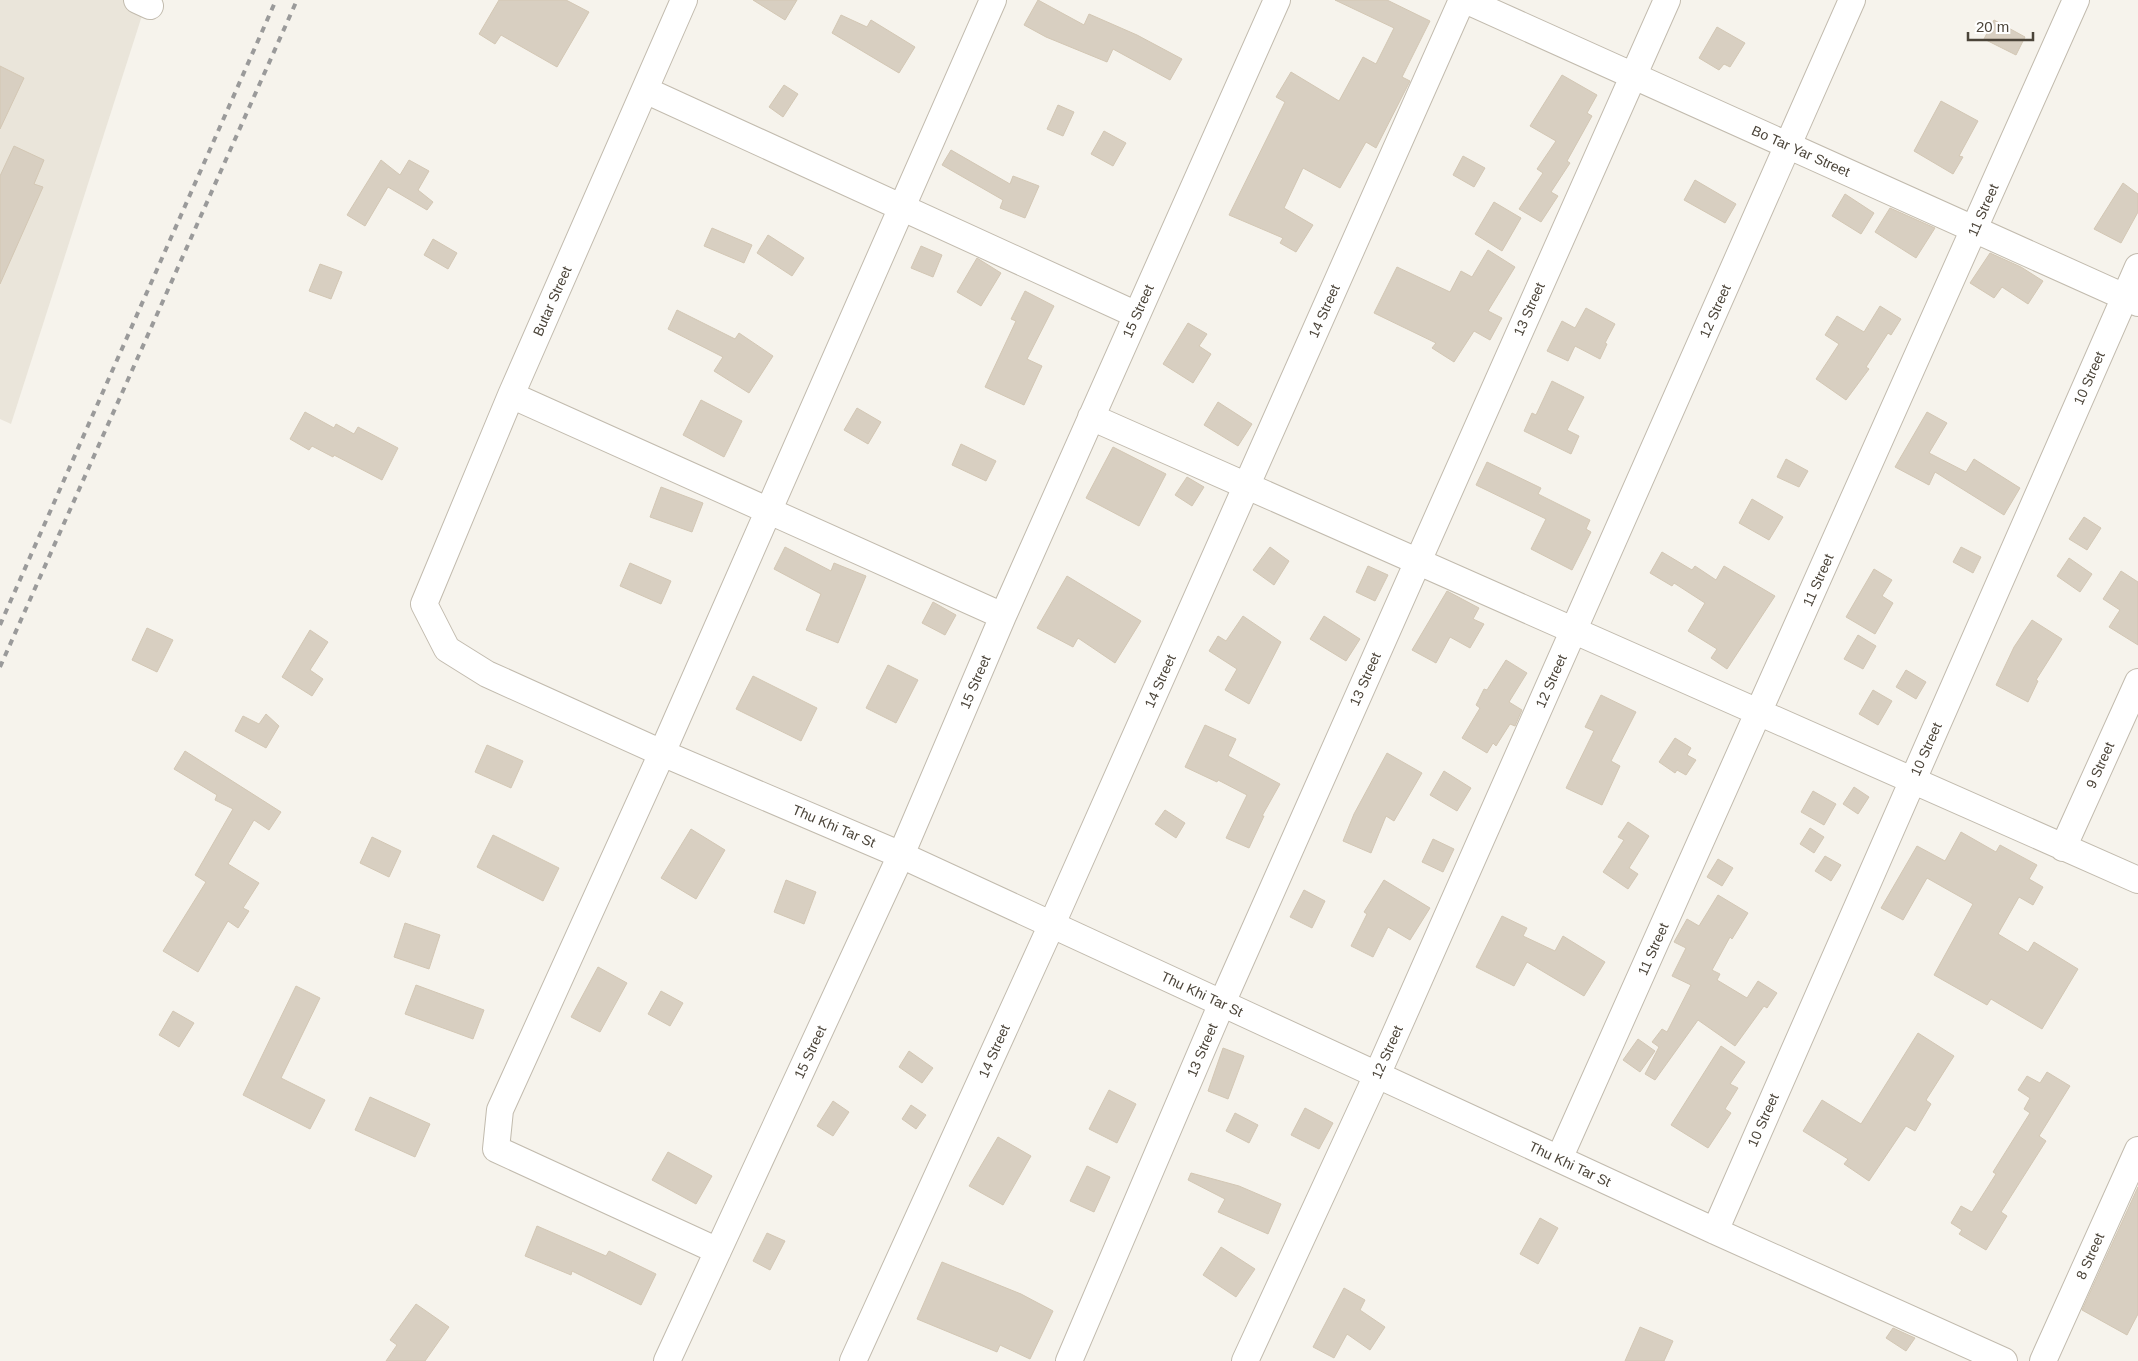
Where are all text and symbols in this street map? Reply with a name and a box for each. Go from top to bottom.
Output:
scale bar [1968,10,2033,42]
text: 20 m [1976,18,2009,35]
street label: Bo Tar Yar Street [1749,122,1853,180]
street label: 11 Street [1964,181,2002,239]
street label: Butar Street [529,264,575,338]
street label: 13 Street [1510,280,1548,338]
street label: 15 Street [1119,282,1157,340]
street label: 14 Street [1305,282,1343,340]
street label: 12 Street [1696,282,1734,340]
street label: 10 Street [2070,349,2108,407]
street label: 11 Street [1799,551,1837,609]
street label: 13 Street [1346,650,1384,708]
street label: 14 Street [1141,652,1179,710]
street label: 12 Street [1532,652,1570,710]
street label: 15 Street [957,653,994,711]
street label: 10 Street [1907,720,1945,778]
street label: 9 Street [2083,739,2117,791]
street label: Thu Khi Tar St [790,801,878,851]
street label: 11 Street [1634,920,1672,978]
street label: Thu Khi Tar St [1159,968,1246,1020]
street label: 13 Street [1184,1021,1221,1079]
street label: 14 Street [975,1022,1013,1080]
street label: 15 Street [791,1023,829,1081]
street label: 12 Street [1368,1023,1406,1081]
street label: 10 Street [1744,1091,1782,1149]
street label: Thu Khi Tar St [1527,1138,1614,1190]
street label: 8 Street [2073,1230,2107,1282]

